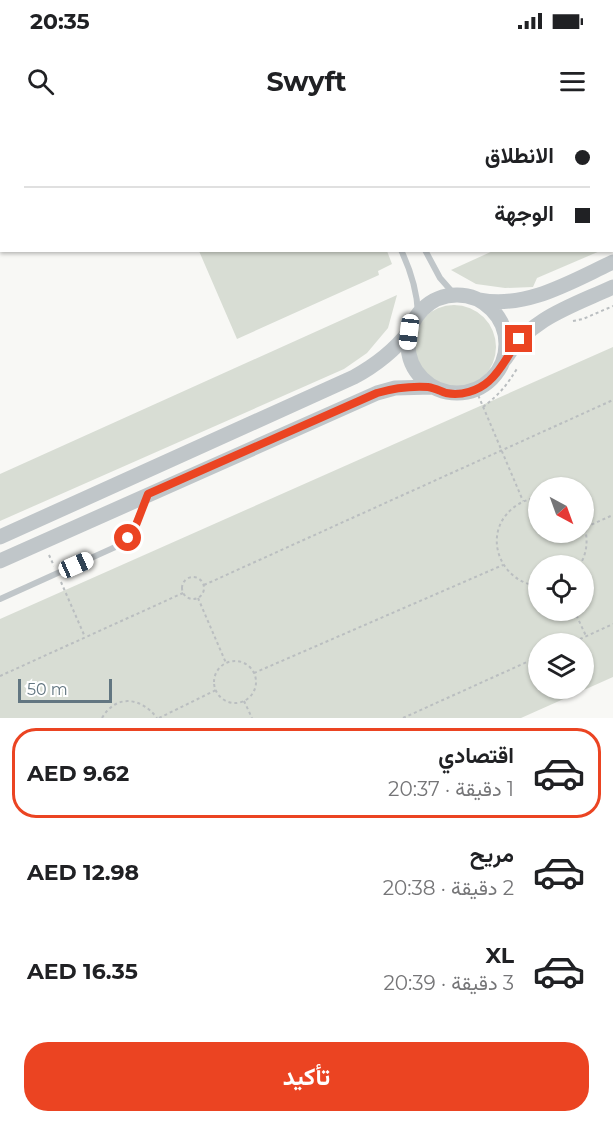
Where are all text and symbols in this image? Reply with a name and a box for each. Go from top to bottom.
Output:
text: 20:35 [30,8,90,35]
icon: search [24,65,57,98]
text: Swyft [266,65,347,98]
icon: menu [556,65,589,98]
text: الانطلاق [485,142,554,169]
text: الوجهة [494,200,554,227]
car [398,313,420,351]
route end [505,325,532,352]
north arrow [528,477,594,543]
map controls [528,477,594,699]
route start [114,524,141,551]
car [56,549,96,581]
button: locate [528,555,594,621]
button: layers [528,633,594,699]
scale bar [18,676,112,704]
text: 50 m [27,680,68,699]
text: اقتصادي [438,742,514,769]
icon: car [532,746,586,800]
text: AED 9.62 [27,760,129,787]
text: 1 دقيقة · 20:37 [388,777,514,801]
text: مريح [470,841,514,868]
icon: car [532,845,586,899]
text: AED 12.98 [27,859,139,886]
text: 2 دقيقة · 20:38 [383,876,514,900]
text: XL [485,942,514,969]
icon: car [532,944,586,998]
text: AED 16.35 [27,958,138,985]
text: 3 دقيقة · 20:39 [383,971,514,995]
button: تأكيد [24,1042,589,1111]

